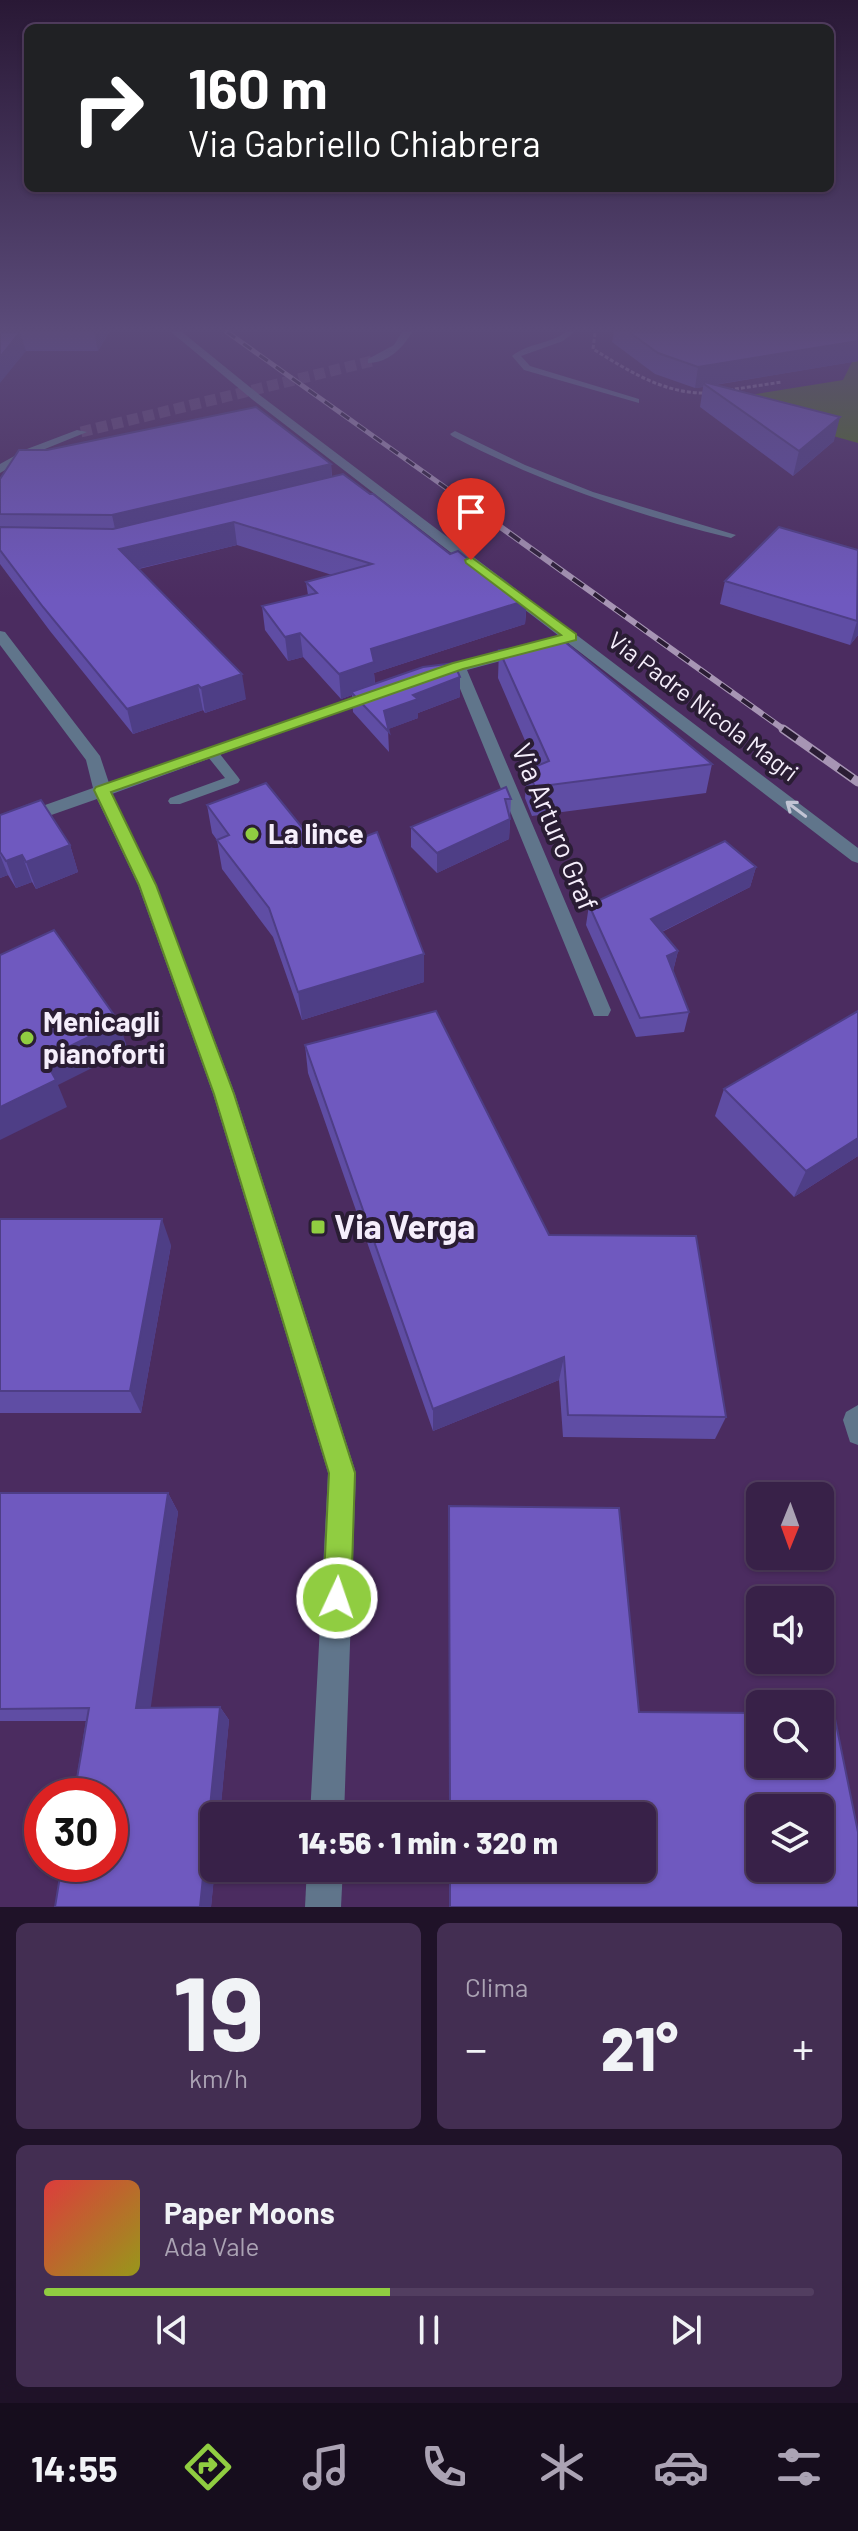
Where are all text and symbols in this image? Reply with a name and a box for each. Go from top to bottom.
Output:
text: 160 m [188,53,328,120]
icon: right [56,56,160,160]
text: Via Gabriello Chiabrera [188,121,541,164]
pin [437,478,505,560]
icon: arrive [449,490,493,534]
street label: Via Padre Nicola Magri [603,625,805,787]
street label: Via Arturo Graf [505,738,606,916]
one-way arrow [786,801,807,818]
place label: La lince [268,816,364,850]
marker: La lince [243,825,261,843]
place label: Menicagli pianoforti [43,1004,166,1070]
marker: Menicagli pianoforti [18,1029,36,1047]
place label: Via Verga [334,1205,475,1246]
marker: Via Verga [309,1218,327,1236]
north arrow [746,1482,834,1570]
map controls [746,1482,834,1882]
position arrow [295,1556,379,1640]
button: sound [746,1586,834,1674]
button: search [746,1690,834,1778]
speed limit sign: 30 [24,1778,128,1882]
button: layers [746,1794,834,1882]
text: 14:56 · 1 min · 320 m [298,1824,558,1860]
text: 19 [172,1947,265,2072]
text: Clima [465,1971,528,2002]
text: 21° [601,2011,678,2083]
text: − [465,2021,487,2074]
text: + [792,2021,814,2074]
text: km/h [189,2062,248,2093]
text: Paper Moons [164,2194,335,2230]
text: Ada Vale [164,2230,259,2261]
icon: previous [150,2308,194,2352]
icon: pause [407,2308,451,2352]
icon: next [664,2308,708,2352]
icon: directions [180,2439,236,2495]
icon: music [298,2439,354,2495]
icon: phone [416,2439,472,2495]
icon: climate [534,2439,590,2495]
icon: car [653,2439,709,2495]
icon: filters [771,2439,827,2495]
text: 14:55 [31,2446,118,2489]

